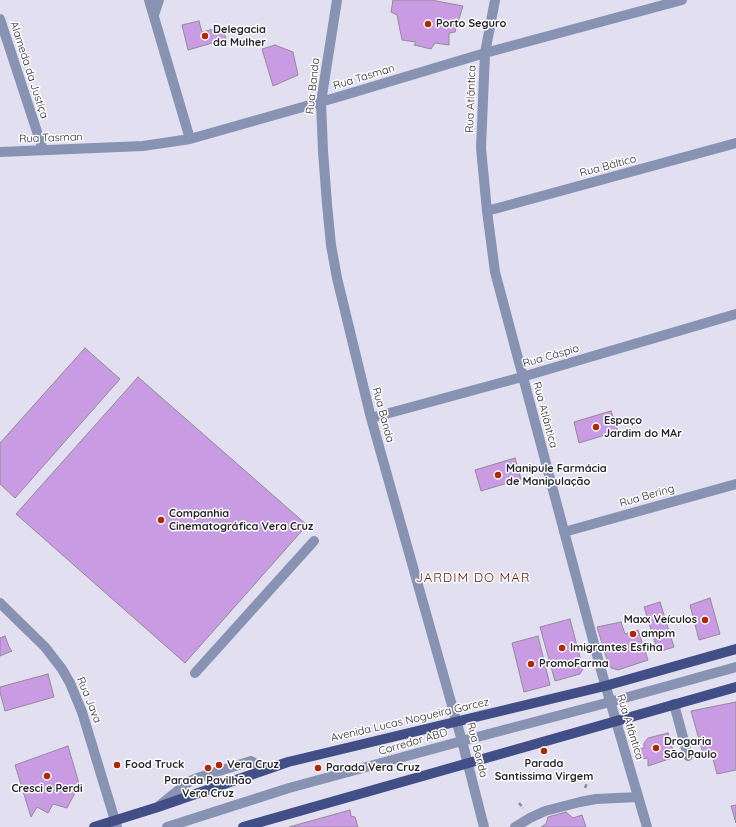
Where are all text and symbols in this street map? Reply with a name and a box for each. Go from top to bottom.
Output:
place label: Porto Seguro [436,17,506,31]
marker: Porto Seguro [423,19,433,29]
street label: Alameda da Justiça [7,20,51,120]
place label: Delegacia da Mulher [213,23,266,49]
marker: Delegacia da Mulher [200,31,210,41]
street label: Rua Banda [303,57,323,115]
street label: Rua Tasman [332,61,396,93]
street label: Rua Atlântica [463,65,479,133]
street label: Rua Tasman [19,130,83,146]
street label: Rua Báltico [578,152,638,180]
street label: Rua Cáspio [521,342,581,370]
street label: Rua Atlântica [530,380,560,450]
street label: Rua Banda [369,386,397,444]
place label: Espaço Jardim do MAr [604,414,682,440]
marker: Espaço Jardim do MAr [591,422,601,432]
place label: Manipule Farmácia de Manipulação [506,462,607,488]
marker: Manipule Farmácia de Manipulação [493,470,503,480]
street label: Rua Bering [618,482,676,510]
place label: Companhia Cinematográfica Vera Cruz [169,507,313,533]
marker: Companhia Cinematográfica Vera Cruz [156,515,166,525]
district label: JARDIM DO MAR [416,570,530,586]
place label: Maxx Veículos [624,613,697,627]
marker: Maxx Veículos [700,615,710,625]
place label: ampm [641,627,675,641]
marker: ampm [628,629,638,639]
place label: Imigrantes Esfiha [570,641,663,655]
marker: Imigrantes Esfiha [557,643,567,653]
place label: PromoFarma [539,657,609,671]
marker: PromoFarma [526,659,536,669]
street label: Rua Java [74,675,104,725]
street label: Rua Atlântica [614,693,646,761]
street label: Avenida Lucas Nogueira Garcez [330,695,490,745]
street label: Rua Banda [464,721,490,779]
street label: Corredor ABD [377,726,449,758]
place label: Drogaria São Paulo [664,735,717,761]
marker: Drogaria São Paulo [651,743,661,753]
marker: Parada Santissima Virgem [539,746,549,756]
place label: Parada Santissima Virgem [495,757,593,783]
place label: Food Truck [125,758,184,772]
place label: Vera Cruz [227,758,279,772]
marker: Food Truck [112,760,122,770]
marker: Vera Cruz [214,760,224,770]
place label: Parada Vera Cruz [326,761,420,775]
marker: Parada Pavilhão Vera Cruz [203,763,213,773]
marker: Parada Vera Cruz [313,763,323,773]
marker: Cresci e Perdi [42,771,52,781]
place label: Parada Pavilhão Vera Cruz [164,774,252,800]
place label: Cresci e Perdi [11,782,83,796]

